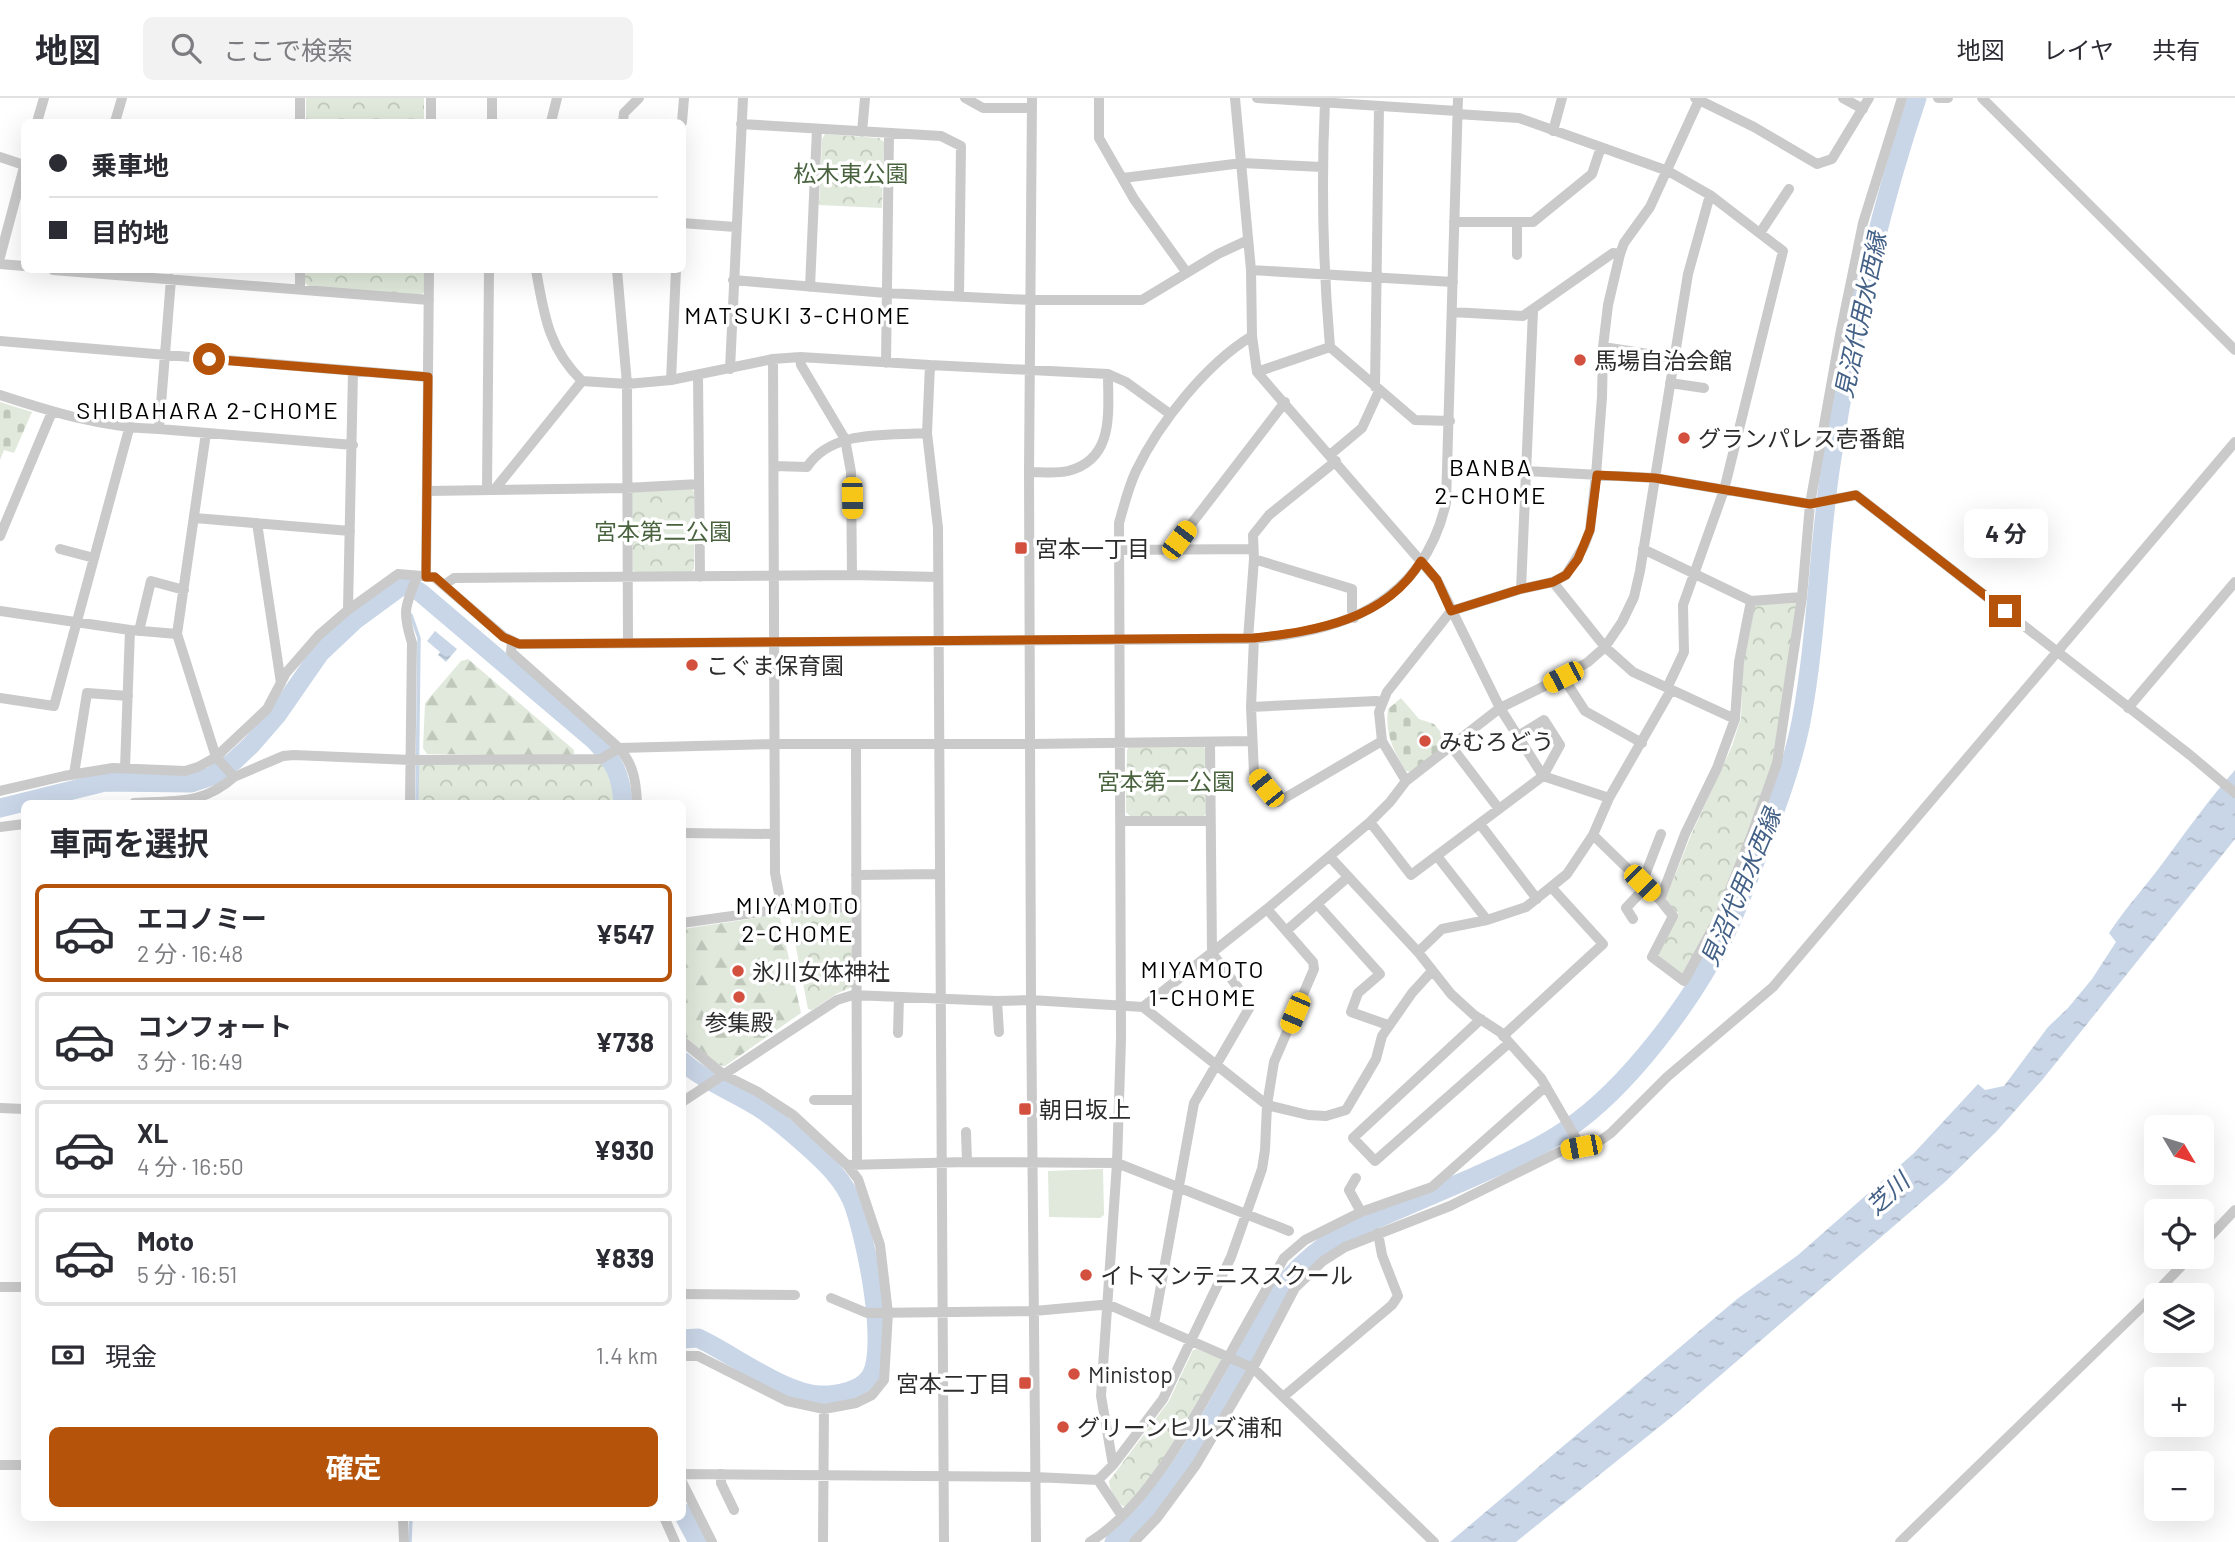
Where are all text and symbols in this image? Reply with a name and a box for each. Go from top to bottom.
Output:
search box [143,17,633,80]
text: 地図 [35,29,101,69]
icon: search [167,29,205,67]
text: ここで検索 [223,34,353,65]
text: 地図 [1957,35,2005,64]
text: レイヤ [2043,35,2114,64]
text: 共有 [2152,35,2200,64]
text: 乗車地 [91,149,169,180]
park label: 松木東公園 [794,159,909,187]
text: 目的地 [91,216,169,247]
water label: 見沼代用水西縁 [1828,227,1892,400]
district label: MATSUKI 3-CHOME [684,300,912,329]
route start [193,343,225,375]
place label: 馬場自治会館 [1594,346,1732,374]
marker: 馬場自治会館 [1572,352,1588,368]
district label: SHIBAHARA 2-CHOME [76,395,340,424]
place label: グランパレス壱番館 [1698,424,1905,452]
marker: グランパレス壱番館 [1676,430,1692,446]
district label: BANBA 2-CHOME [1434,452,1548,509]
car [842,477,863,519]
callout: 4 分 [1963,510,2047,559]
park label: 宮本第二公園 [594,517,732,545]
car [1158,517,1201,563]
text: 4 分 [1985,519,2027,547]
place label: 宮本一丁目 [1035,534,1150,562]
marker: 宮本一丁目 [1013,540,1029,556]
route end [1989,595,2021,627]
place label: こぐま保育園 [706,651,844,679]
marker: こぐま保育園 [684,657,700,673]
car [1540,658,1587,696]
place label: みむろどう [1439,727,1554,755]
marker: みむろどう [1417,733,1433,749]
car [1245,765,1288,811]
park label: 宮本第一公園 [1097,767,1235,795]
water label: 見沼代用水西縁 [1694,801,1787,970]
text: 車両を選択 [49,823,209,861]
car [1620,861,1665,905]
district label: MIYAMOTO 2-CHOME [736,890,860,947]
icon: car [53,902,116,965]
text: エコノミー [137,902,267,933]
text: ¥547 [595,918,654,949]
text: 2 分 · 16:48 [137,939,243,967]
district label: MIYAMOTO 1-CHOME [1141,954,1265,1011]
place label: 氷川女体神社 [752,957,890,985]
marker: 氷川女体神社 [730,963,746,979]
marker: 参集殿 [731,989,747,1005]
car [1278,990,1313,1036]
place label: 参集殿 [705,1008,774,1036]
icon: car [53,1010,116,1073]
text: コンフォート [137,1010,292,1041]
text: ¥738 [595,1026,654,1057]
text: 3 分 · 16:49 [137,1047,243,1075]
place label: 朝日坂上 [1039,1095,1131,1123]
marker: 朝日坂上 [1017,1101,1033,1117]
north arrow [2144,1115,2214,1185]
map controls [2144,1115,2214,1521]
text: XL [137,1117,168,1148]
icon: car [53,1118,116,1181]
car [1559,1133,1604,1161]
text: ¥930 [593,1134,654,1165]
text: 4 分 · 16:50 [137,1152,244,1180]
water label: 芝川 [1860,1164,1917,1220]
button: locate [2144,1199,2214,1269]
text: Moto [137,1225,194,1256]
icon: car [53,1226,116,1289]
text: ¥839 [594,1242,654,1273]
text: 5 分 · 16:51 [137,1260,237,1288]
place label: イトマンテニススクール [1100,1261,1353,1289]
marker: イトマンテニススクール [1078,1267,1094,1283]
button: layers [2144,1283,2214,1353]
icon: cash [49,1336,87,1374]
text: 現金 [105,1340,157,1371]
text: 1.4 km [596,1341,658,1369]
place label: Ministop [1088,1360,1173,1388]
marker: Ministop [1066,1366,1082,1382]
button: + [2144,1367,2214,1437]
place label: 宮本二丁目 [896,1369,1011,1397]
marker: 宮本二丁目 [1017,1375,1033,1391]
place label: グリーンヒルズ浦和 [1077,1413,1283,1441]
marker: グリーンヒルズ浦和 [1055,1419,1071,1435]
button: 確定 [49,1427,658,1507]
button: − [2144,1451,2214,1521]

